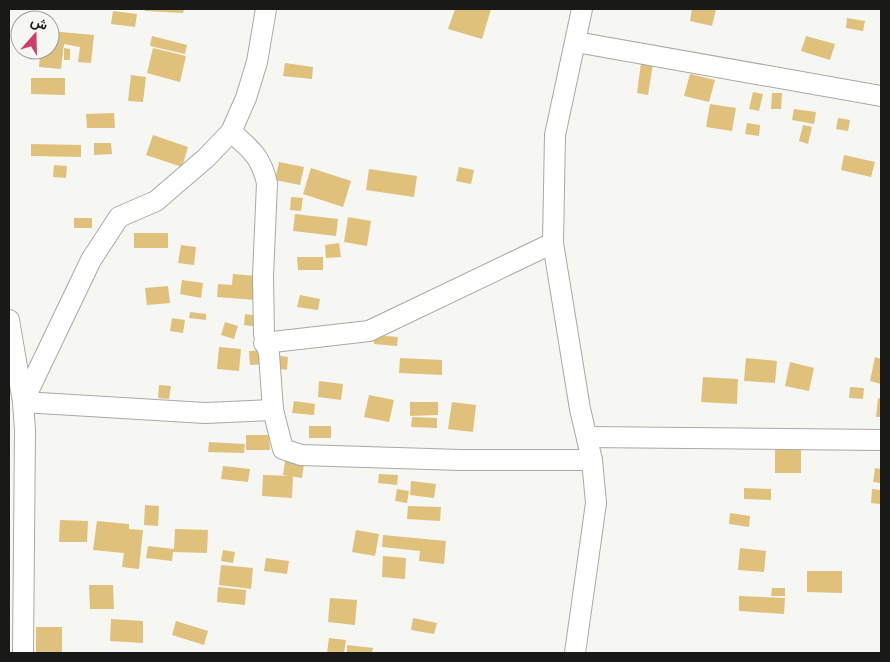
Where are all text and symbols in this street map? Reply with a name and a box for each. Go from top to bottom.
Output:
north arrow [10,10,60,60]
text: ش [28,11,51,34]

